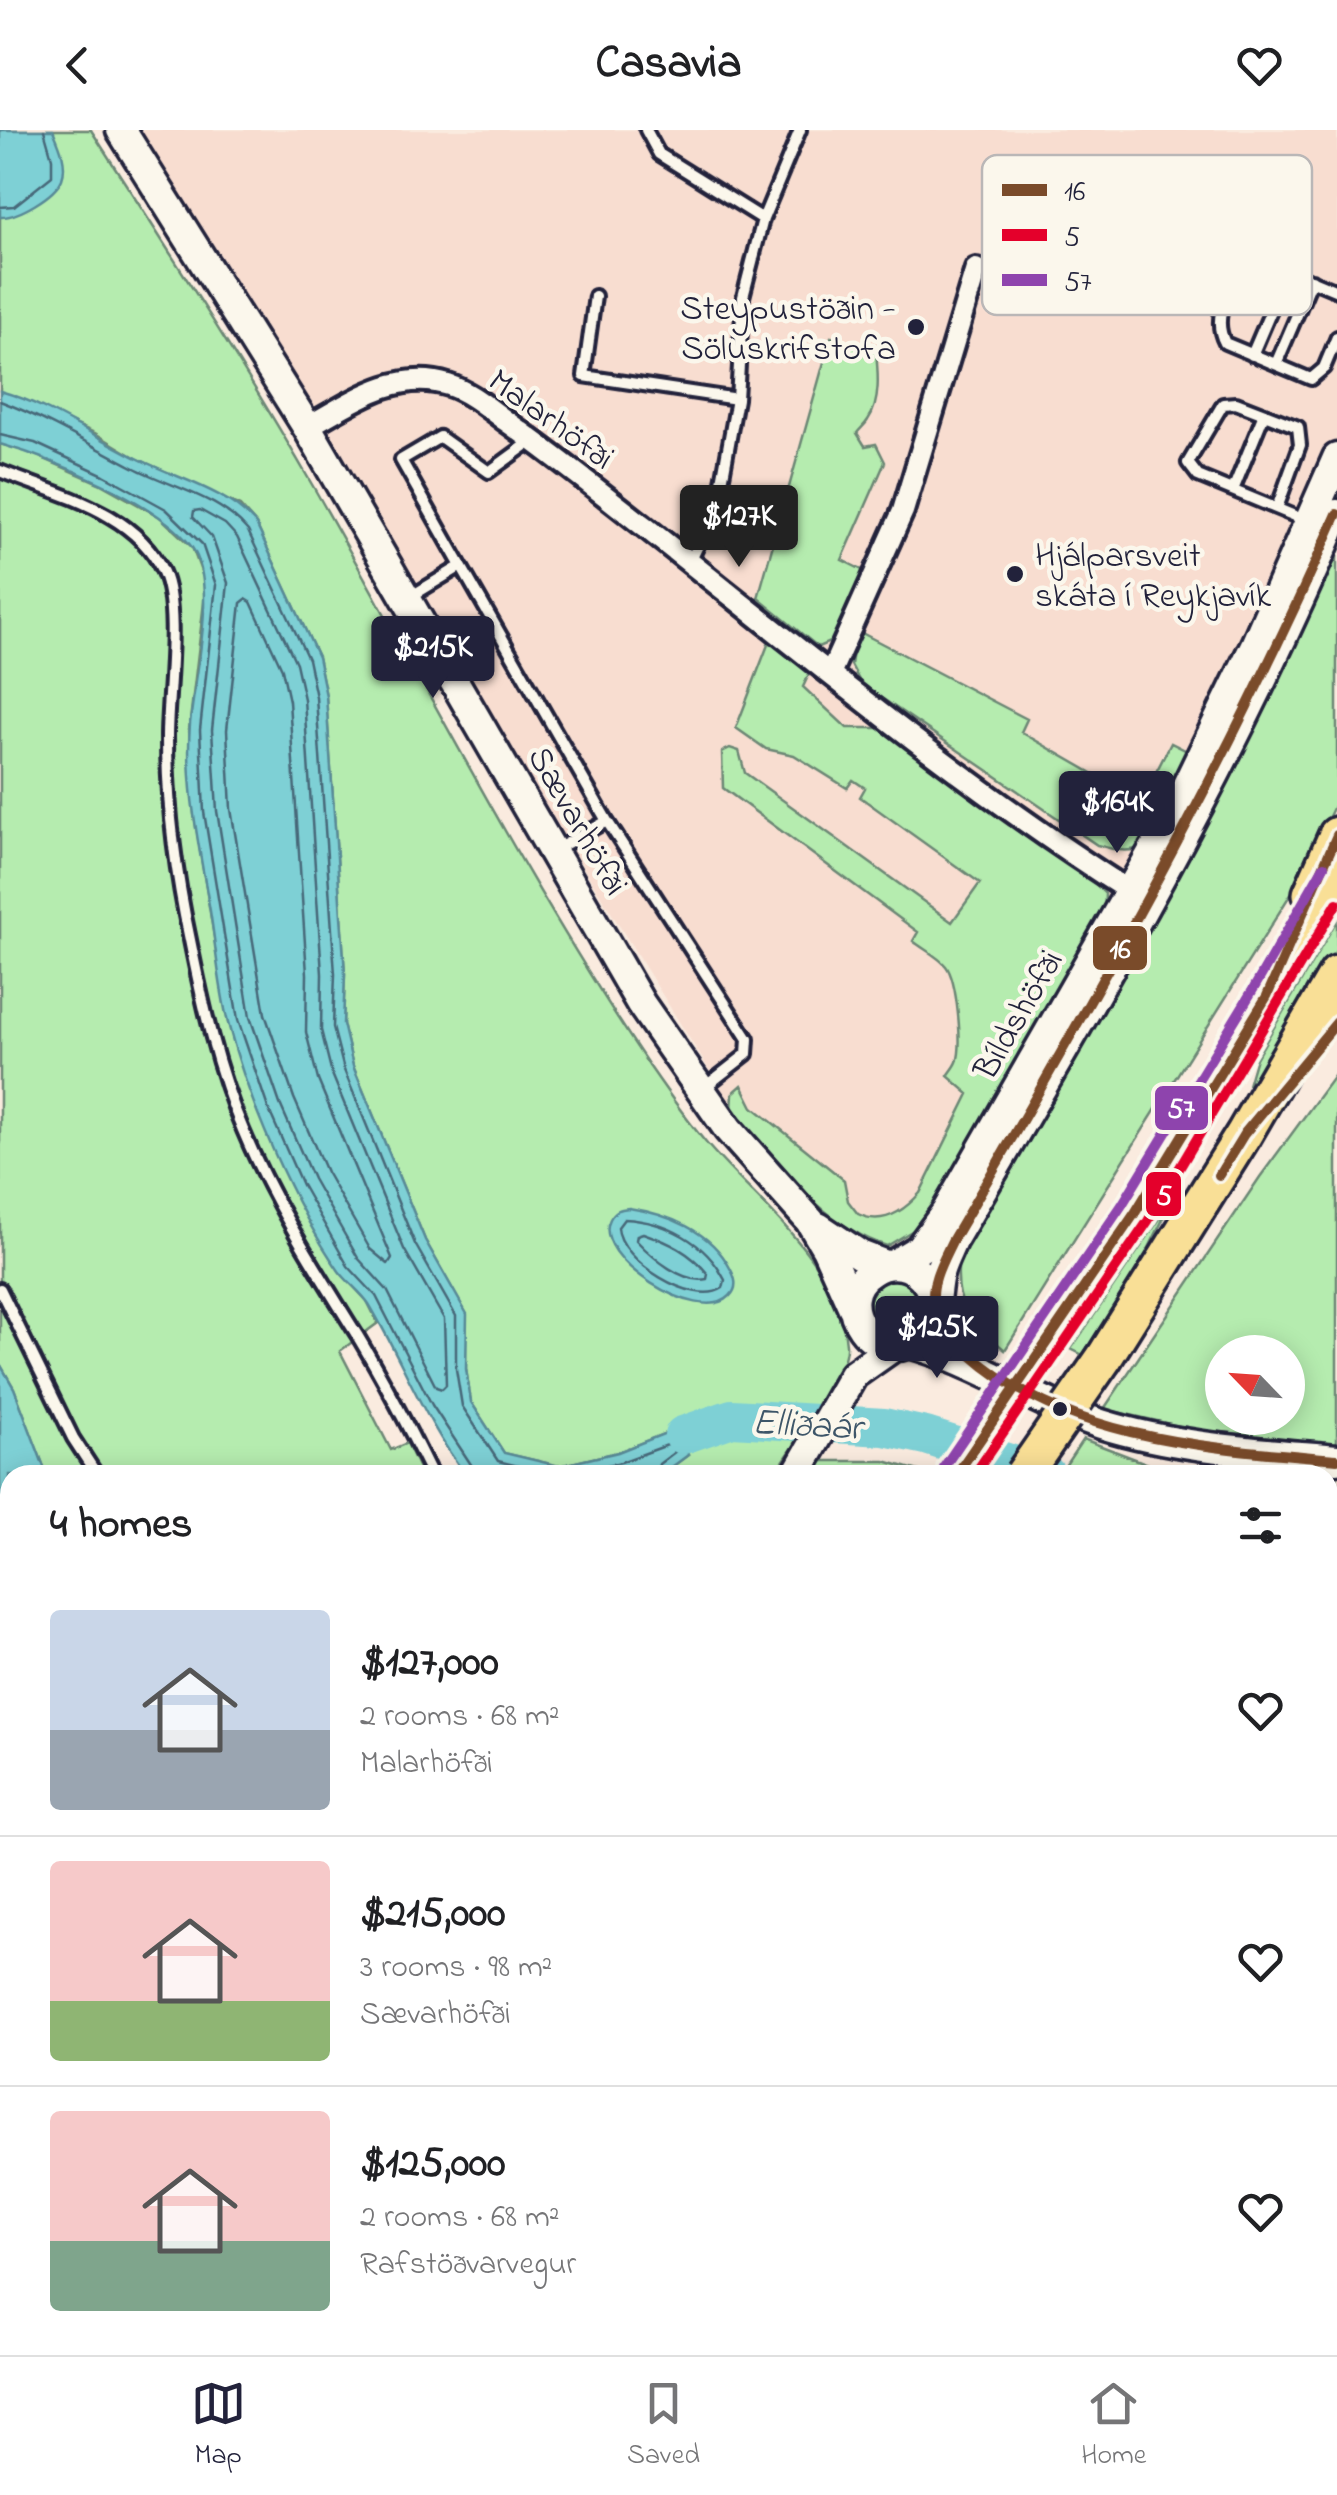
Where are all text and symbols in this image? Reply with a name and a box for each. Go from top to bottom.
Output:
text: Casavia [596,32,741,98]
icon: back [50,38,105,93]
icon: heart [1232,38,1287,93]
legend [982,155,1312,315]
text: 16 [1064,173,1085,214]
text: 5 [1064,218,1080,259]
text: 57 [1064,263,1092,304]
place label: Steypustöðin - Söluskrifstofa [680,285,896,376]
marker: Steypustöðin - Söluskrifstofa [905,316,927,338]
street label: Malarhöfði [476,357,624,484]
pin: $127K [669,485,809,570]
text: $127K [702,494,776,541]
place label: Hjálparsveit skáta í Reykjavík [1035,532,1272,623]
marker: Hjálparsveit skáta í Reykjavík [1004,563,1026,585]
pin: $215K [363,616,503,701]
text: $215K [393,625,473,672]
street label: Sævarhöfði [513,738,639,906]
pin: $164K [1047,771,1187,856]
text: $164K [1081,780,1153,827]
line badge: 16 [1091,924,1149,972]
text: 16 [1109,931,1131,972]
street label: Bíldshöfði [962,941,1078,1091]
line badge: 57 [1153,1084,1210,1132]
text: 57 [1167,1090,1195,1131]
line badge: 5 [1144,1170,1183,1218]
text: 5 [1156,1177,1172,1218]
pin: $125K [867,1296,1007,1381]
text: $125K [897,1305,977,1352]
north arrow [1205,1335,1305,1435]
map controls [1205,1335,1305,1435]
water label: Elliðaár [751,1396,867,1458]
unlabelled marker [1050,1399,1070,1419]
text: 4 homes [50,1495,192,1556]
icon: filters [1233,1498,1288,1553]
text: $127,000 [360,1633,499,1694]
icon: home [130,1650,250,1770]
icon: heart [1233,1683,1288,1738]
text: 2 rooms · 68 m² [360,1694,559,1741]
text: Malarhöfði [360,1741,493,1788]
text: $215,000 [360,1884,505,1945]
icon: home [130,1901,250,2021]
icon: heart [1233,1934,1288,1989]
text: 3 rooms · 98 m² [360,1945,552,1992]
text: Sævarhöfði [360,1992,511,2039]
text: $125,000 [360,2134,505,2195]
icon: home [130,2151,250,2271]
icon: heart [1233,2184,1288,2239]
text: 2 rooms · 68 m² [360,2195,559,2242]
text: Rafstöðvarvegur [360,2242,576,2289]
tab: Map [191,2376,246,2477]
tab: Saved [627,2376,700,2477]
tab: Home [1081,2376,1146,2477]

